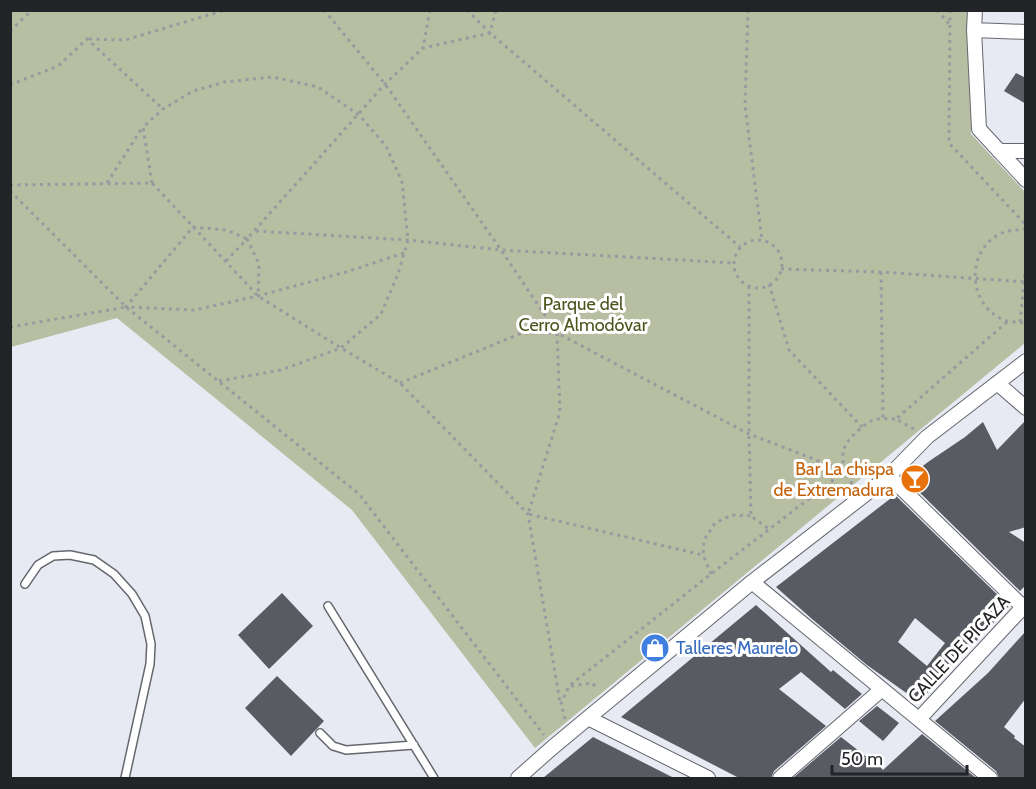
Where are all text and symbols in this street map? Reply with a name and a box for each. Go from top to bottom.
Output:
park label: Parque del Cerro Almodóvar [519,293,648,336]
place label: Bar La chispa de Extremadura [773,458,894,501]
bar icon: Bar La chispa de Extremadura [899,463,931,495]
street label: CALLE DE PICAZA [903,591,1015,707]
shop icon: Talleres Maurelo [639,632,671,664]
place label: Talleres Maurelo [676,637,798,659]
scale bar [832,738,967,776]
text: 50 m [841,748,883,770]

